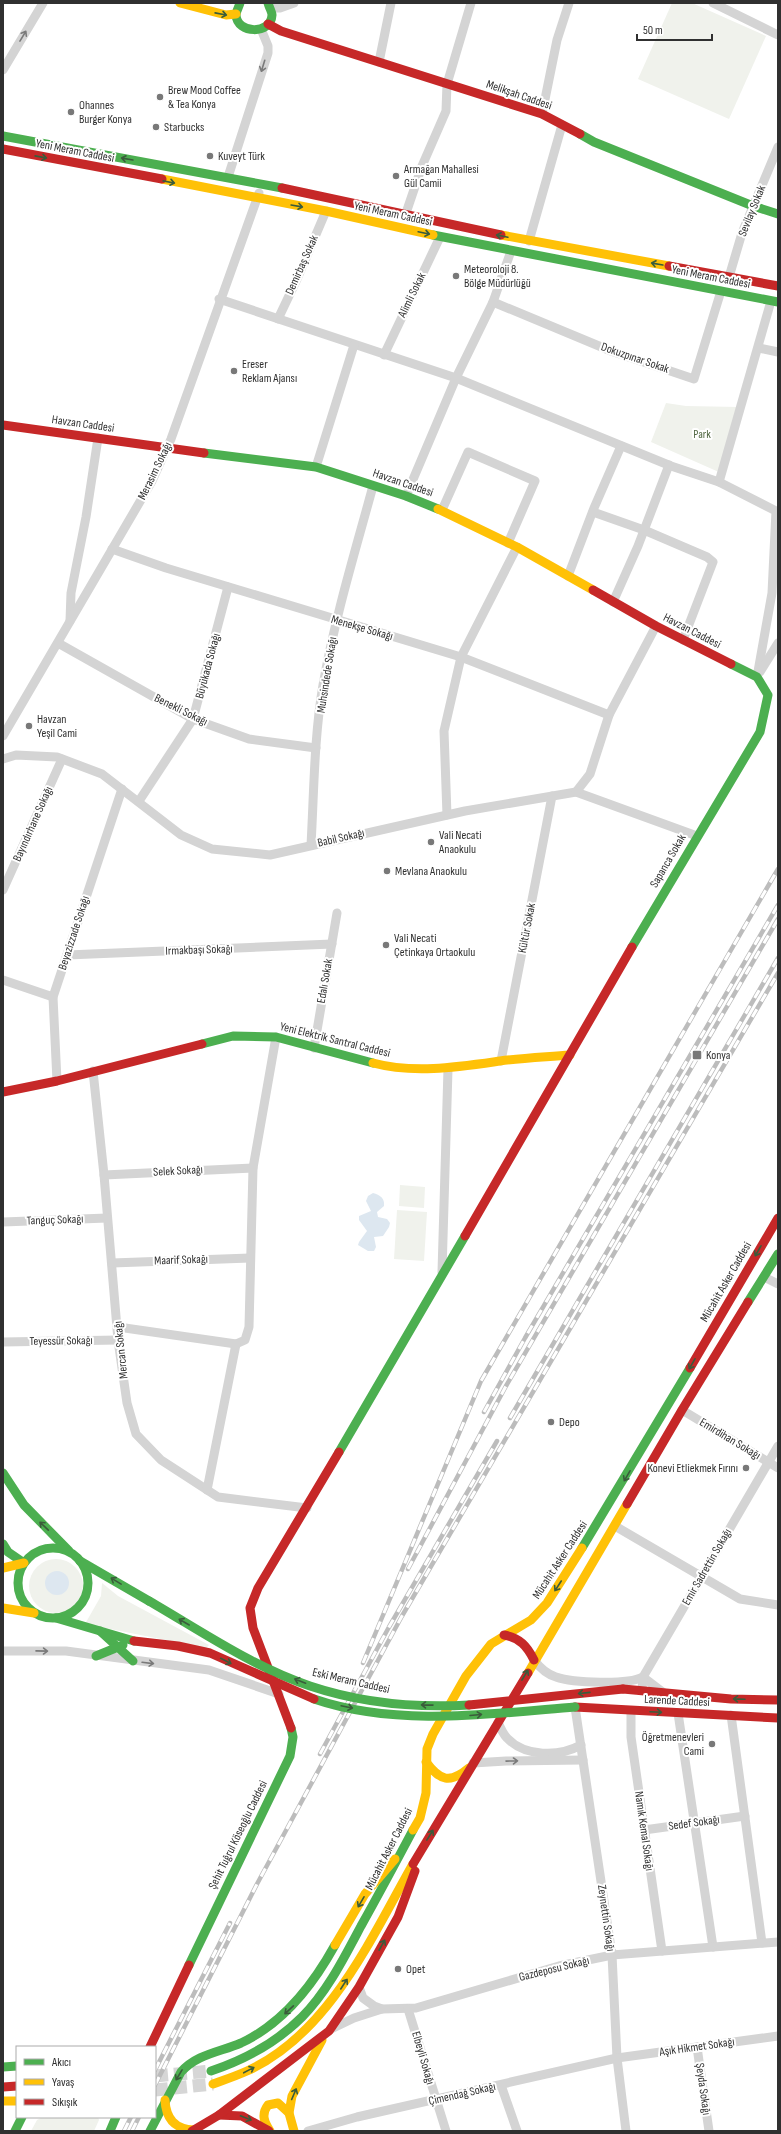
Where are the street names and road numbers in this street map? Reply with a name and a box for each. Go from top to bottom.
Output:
street label: Melikşah Caddesi [484,77,554,113]
street label: Yeni Meram Caddesi [35,136,115,166]
street label: Sevilay Sokak [735,183,769,239]
street label: Yeni Meram Caddesi [353,198,433,230]
street label: Demirbaş Sokak [282,232,322,297]
street label: Yeni Meram Caddesi [671,262,751,292]
street label: Alimli Sokak [394,270,429,321]
street label: Dokuzpınar Sokak [599,339,671,377]
street label: Havzan Caddesi [51,412,115,436]
street label: Merasim Sokağı [135,440,175,502]
street label: Havzan Caddesi [371,466,435,500]
street label: Havzan Caddesi [661,610,723,652]
street label: Menekşe Sokağı [329,612,395,644]
street label: Büyükada Sokağı [192,632,224,700]
street label: Muhsindede Sokağı [314,636,340,714]
street label: Benekli Sokağı [152,691,210,729]
street label: Bayındırhane Sokağı [10,784,56,864]
street label: Babil Sokağı [316,825,366,851]
street label: Sapanca Sokak [647,831,690,891]
street label: Beyazizzade Sokağı [55,894,93,972]
street label: Kültür Sokak [515,901,539,954]
street label: Irmakbaşı Sokağı [165,941,233,959]
street label: Edalı Sokak [314,957,336,1004]
street label: Yeni Elektrik Santral Caddesi [278,1019,392,1061]
street label: Selek Sokağı [153,1162,203,1180]
street label: Tanguç Sokağı [26,1212,84,1228]
street label: Mücahit Asker Caddesi [697,1239,755,1325]
street label: Maarif Sokağı [154,1252,208,1268]
street label: Mercan Sokağı [111,1320,131,1380]
street label: Teyessür Sokağı [29,1333,93,1349]
street label: Emirdihan Sokağı [697,1415,763,1463]
street label: Mücahit Asker Caddesi [529,1518,591,1602]
street label: Emir Sadrettin Sokağı [679,1526,735,1608]
street label: Eski Meram Caddesi [311,1665,391,1697]
street label: Larende Caddesi [644,1692,710,1710]
street label: Şehit Tuğrul Köseoğlu Caddesi [205,1778,271,1892]
street label: Namık Kemal Sokağı [631,1790,657,1872]
street label: Mücahit Asker Caddesi [362,1805,416,1893]
street label: Sedef Sokağı [667,1812,721,1834]
street label: Zeynettin Sokağı [594,1884,618,1952]
street label: Gazdeposu Sokağı [517,1953,591,1985]
street label: Elbeyli Sokağı [408,2030,438,2086]
street label: Aşık Hikmet Sokağı [658,2034,735,2060]
street label: Şeyda Sokağı [692,2062,714,2116]
street label: Çimendağ Sokağı [427,2079,497,2109]

